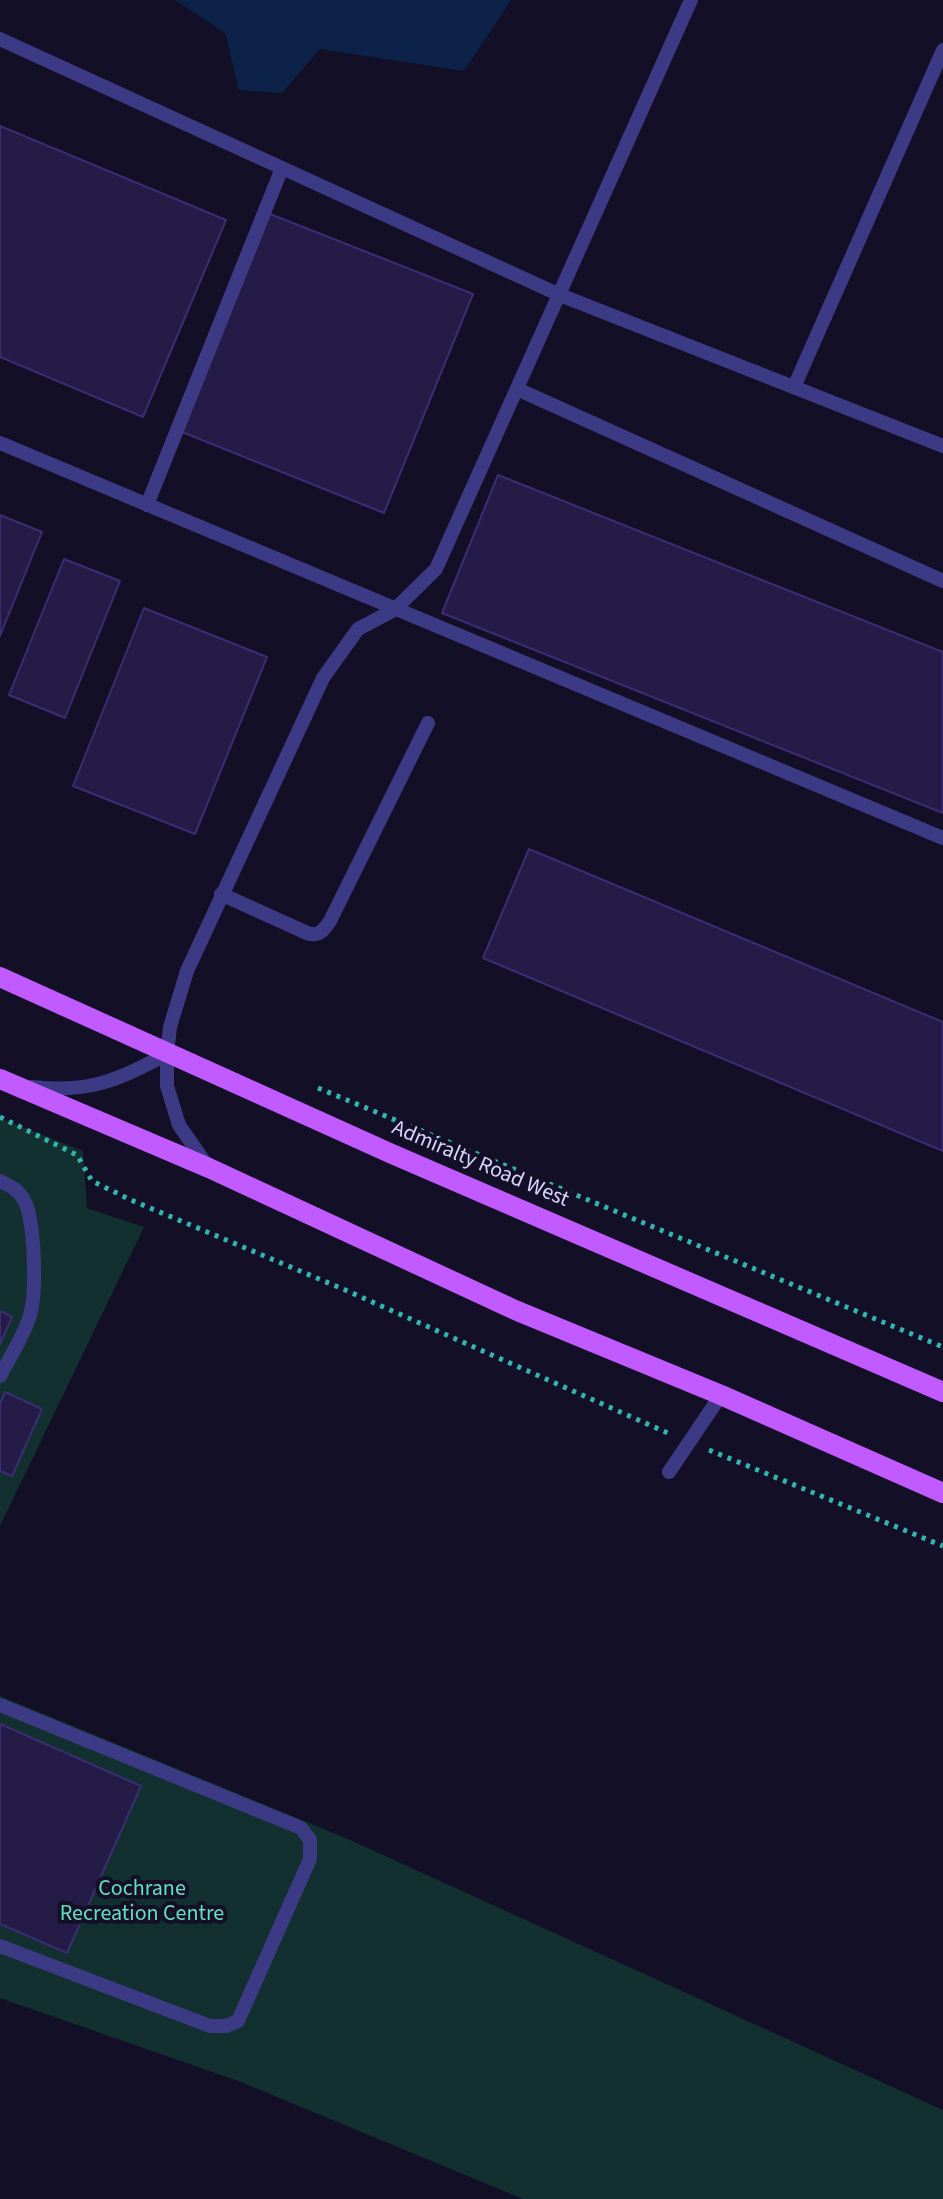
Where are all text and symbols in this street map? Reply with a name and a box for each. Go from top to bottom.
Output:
street label: Admiralty Road West [388,1116,572,1214]
park label: Cochrane Recreation Centre [60,1877,224,1928]

